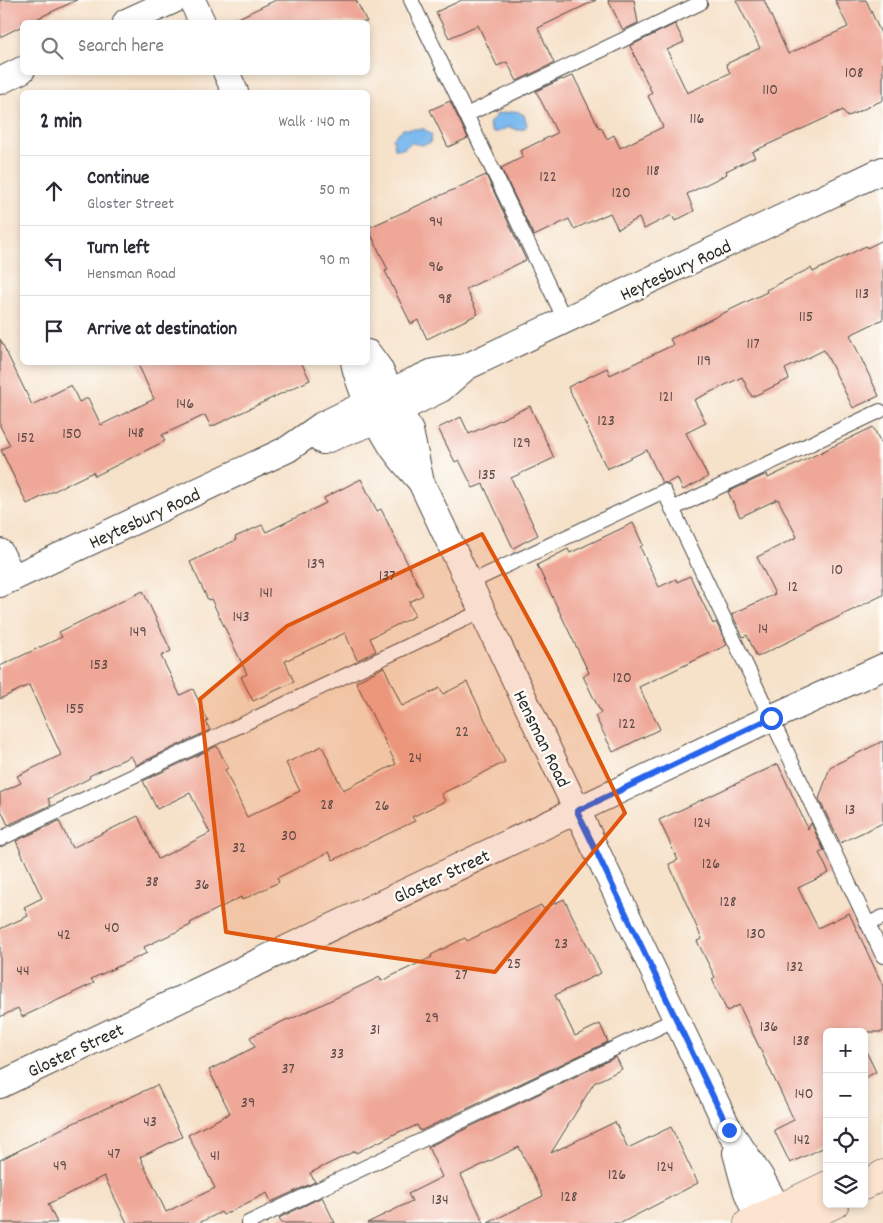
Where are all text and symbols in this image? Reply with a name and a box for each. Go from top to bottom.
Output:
search box [20,20,370,75]
icon: search [38,34,66,62]
text: Search here [78,34,164,61]
house number: 108 [845,62,863,85]
house number: 110 [762,79,778,102]
text: 2 min [40,108,82,138]
house number: 116 [690,108,705,131]
text: Walk · 140 m [278,111,350,134]
house number: 118 [646,160,660,183]
text: Continue [87,166,149,193]
house number: 122 [539,166,557,189]
icon: ahead [40,177,68,205]
text: 50 m [319,179,350,202]
house number: 120 [611,182,631,205]
text: Gloster Street [87,193,174,216]
house number: 94 [429,211,443,234]
street label: Heytesbury Road [616,235,737,310]
text: Turn left [87,236,150,263]
icon: left [40,247,68,275]
text: 90 m [319,249,350,272]
house number: 96 [428,256,444,279]
text: Hensman Road [87,263,176,286]
house number: 113 [855,283,869,306]
house number: 98 [438,288,452,311]
house number: 115 [799,306,813,329]
icon: arrive [40,317,68,345]
text: Arrive at destination [87,317,237,344]
house number: 117 [746,333,760,356]
house number: 119 [697,350,711,373]
house number: 121 [659,386,673,409]
house number: 146 [176,393,194,416]
house number: 123 [597,410,615,433]
house number: 148 [128,422,144,445]
house number: 150 [62,423,82,446]
house number: 152 [17,427,35,450]
house number: 129 [513,432,531,455]
house number: 135 [478,464,496,487]
street label: Heytesbury Road [85,483,206,558]
house number: 139 [307,553,325,576]
house number: 10 [831,559,843,582]
house number: 137 [379,565,395,588]
house number: 12 [788,576,798,599]
house number: 141 [259,582,273,605]
house number: 143 [232,606,250,629]
house number: 14 [758,618,768,641]
house number: 149 [129,621,147,644]
house number: 153 [90,654,108,677]
house number: 120 [612,667,632,690]
street label: Hensman Road [505,686,575,793]
house number: 155 [66,698,84,721]
route start [760,707,783,730]
house number: 122 [618,713,636,736]
house number: 22 [455,721,469,744]
house number: 24 [408,747,422,770]
house number: 28 [320,794,334,817]
house number: 26 [375,795,390,818]
house number: 13 [845,799,855,822]
house number: 124 [693,812,711,835]
house number: 30 [281,825,297,848]
house number: 32 [232,837,246,860]
street label: Gloster Street [390,844,495,912]
house number: 126 [702,853,720,876]
house number: 38 [145,871,159,894]
house number: 36 [195,874,210,897]
house number: 128 [720,891,736,914]
house number: 40 [104,917,120,940]
house number: 130 [746,923,766,946]
house number: 42 [57,924,71,947]
house number: 23 [554,933,568,956]
house number: 25 [507,953,521,976]
house number: 132 [786,956,804,979]
house number: 44 [16,960,30,983]
house number: 27 [454,964,468,987]
house number: 29 [425,1007,439,1030]
house number: 136 [760,1016,778,1039]
street label: Gloster Street [24,1018,129,1086]
house number: 31 [370,1019,380,1042]
map controls [823,1028,868,1208]
button: + [823,1028,868,1073]
house number: 138 [792,1030,810,1053]
house number: 33 [330,1043,344,1066]
house number: 37 [281,1058,295,1081]
button: − [823,1073,868,1118]
house number: 140 [795,1083,813,1106]
house number: 39 [241,1092,255,1115]
house number: 43 [143,1111,157,1134]
button: locate [823,1118,868,1163]
route end [718,1119,741,1142]
house number: 142 [793,1129,811,1152]
house number: 47 [108,1143,120,1166]
house number: 41 [210,1145,220,1168]
house number: 49 [53,1155,67,1178]
house number: 124 [656,1156,674,1179]
button: layers [823,1163,868,1208]
house number: 126 [608,1164,626,1187]
house number: 128 [561,1186,577,1209]
house number: 134 [431,1189,449,1212]

